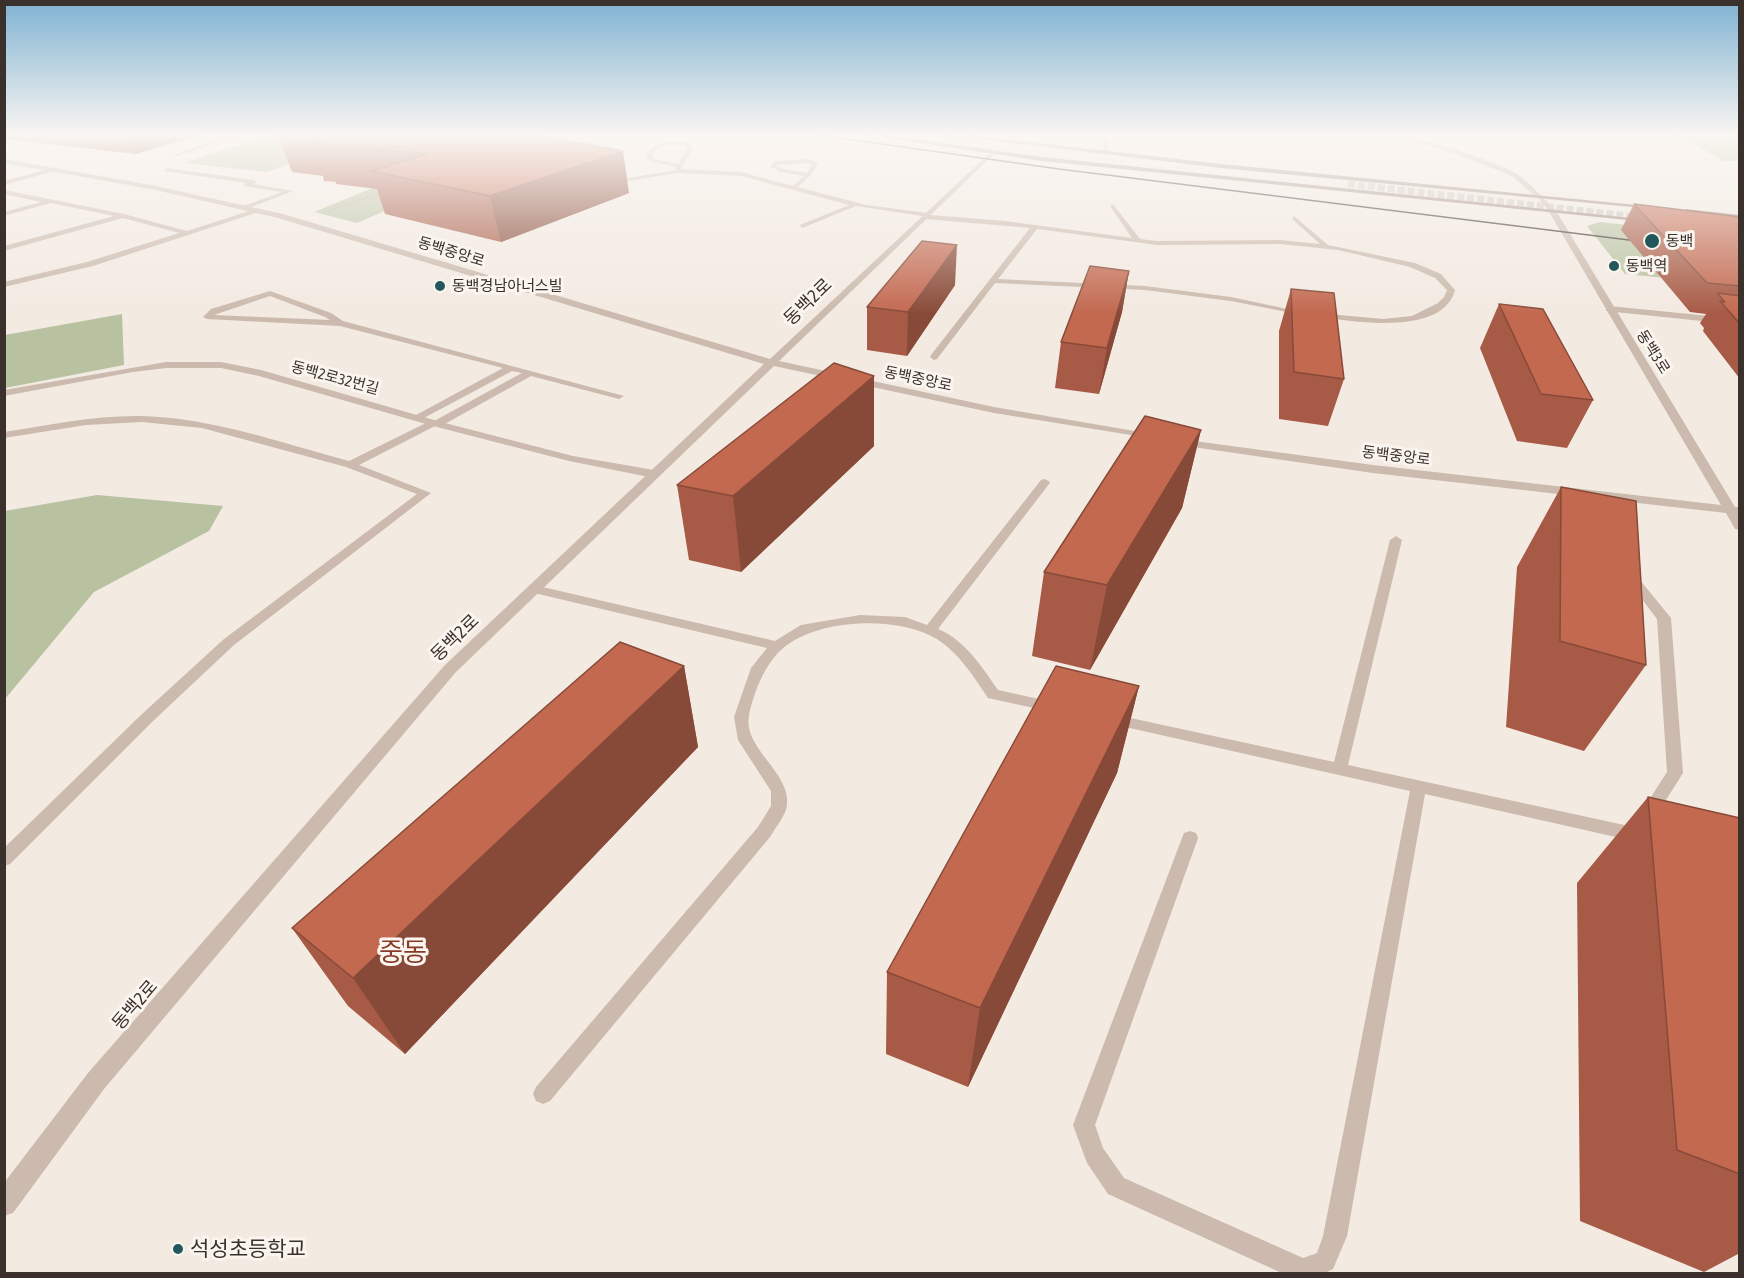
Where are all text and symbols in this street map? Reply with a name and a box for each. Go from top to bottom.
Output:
marker: 동백 [1643,232,1661,250]
place label: 동백 [1666,232,1694,250]
street label: 동백중앙로 [415,233,487,271]
place label: 동백역 [1626,257,1667,275]
marker: 동백역 [1607,259,1621,273]
street label: 동백2로 [780,274,836,330]
place label: 동백경남아너스빌 [452,277,562,295]
marker: 동백경남아너스빌 [433,279,447,293]
street label: 동백3로 [1633,327,1673,377]
street label: 동백2로32번길 [289,358,381,398]
street label: 동백중앙로 [882,363,954,395]
street label: 동백중앙로 [1361,443,1431,469]
street label: 동백2로 [427,610,483,666]
district label: 중동 [379,937,427,969]
street label: 동백2로 [108,976,162,1034]
place label: 석성초등학교 [190,1236,306,1262]
marker: 석성초등학교 [171,1242,185,1256]

